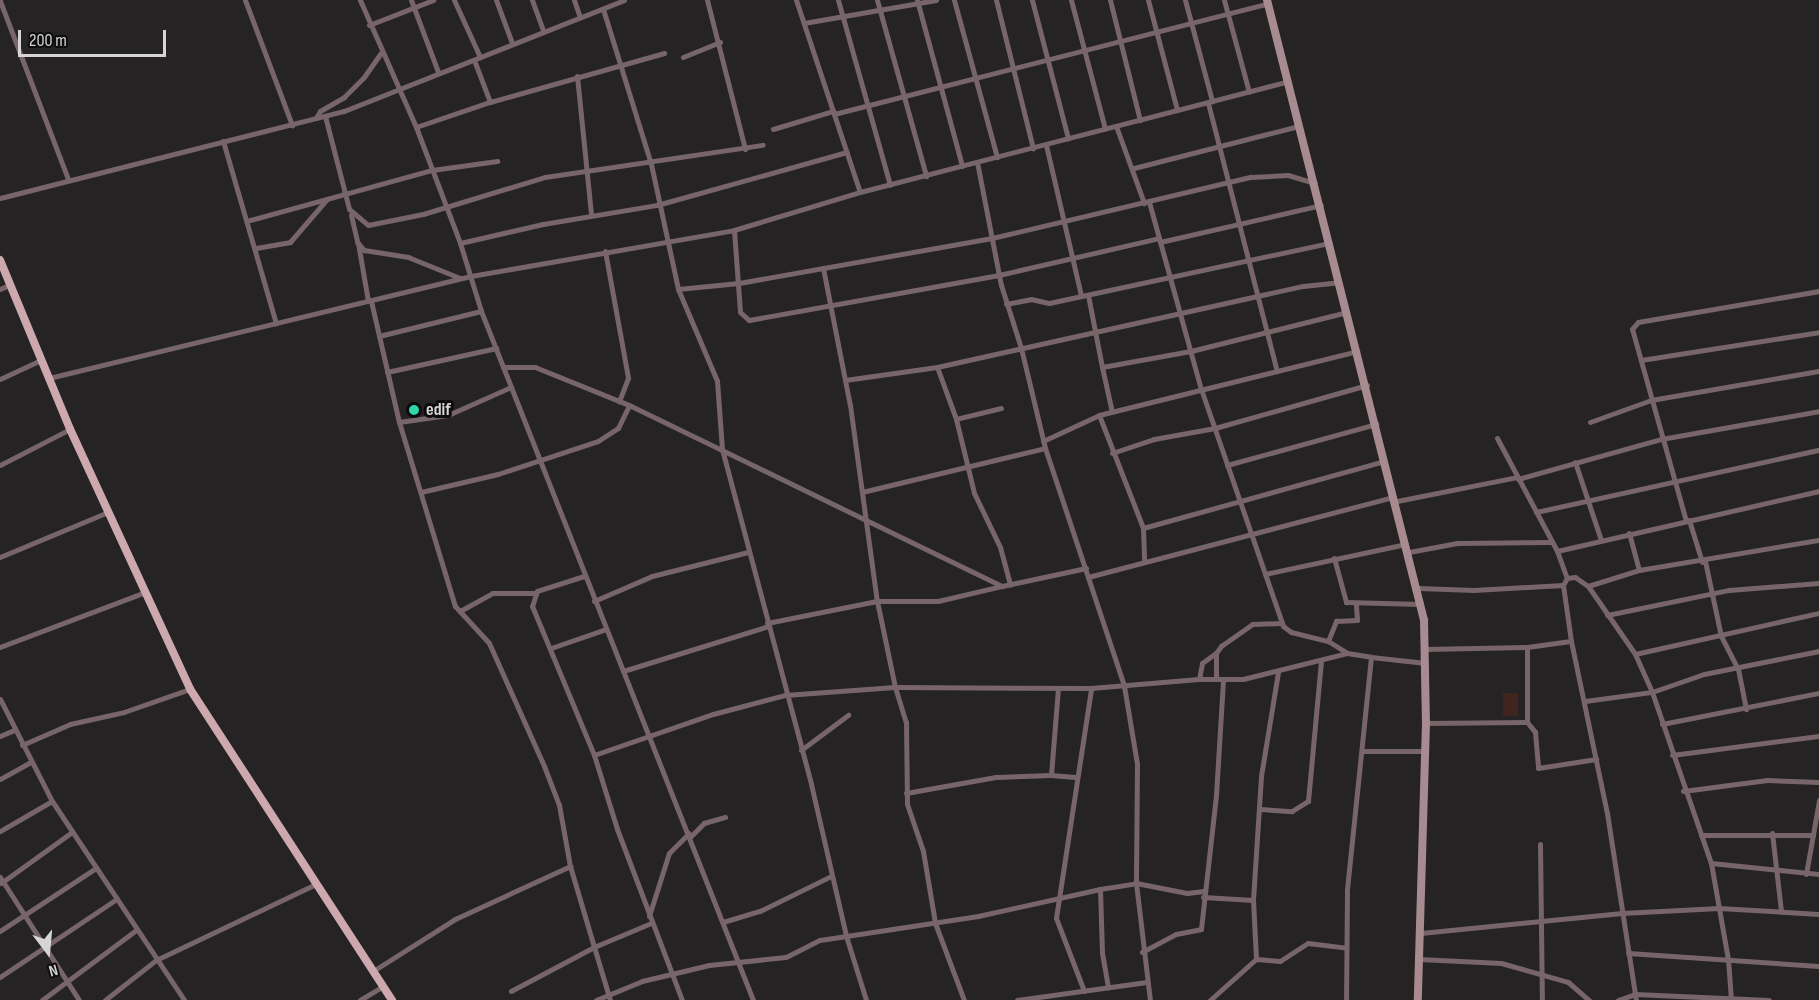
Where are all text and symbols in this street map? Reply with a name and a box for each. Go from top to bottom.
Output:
scale bar [21,18,170,56]
text: 200 m [29,30,67,51]
place label: edif [426,399,451,421]
marker: edif [407,403,421,417]
north arrow [18,922,78,982]
text: N [46,959,60,980]

